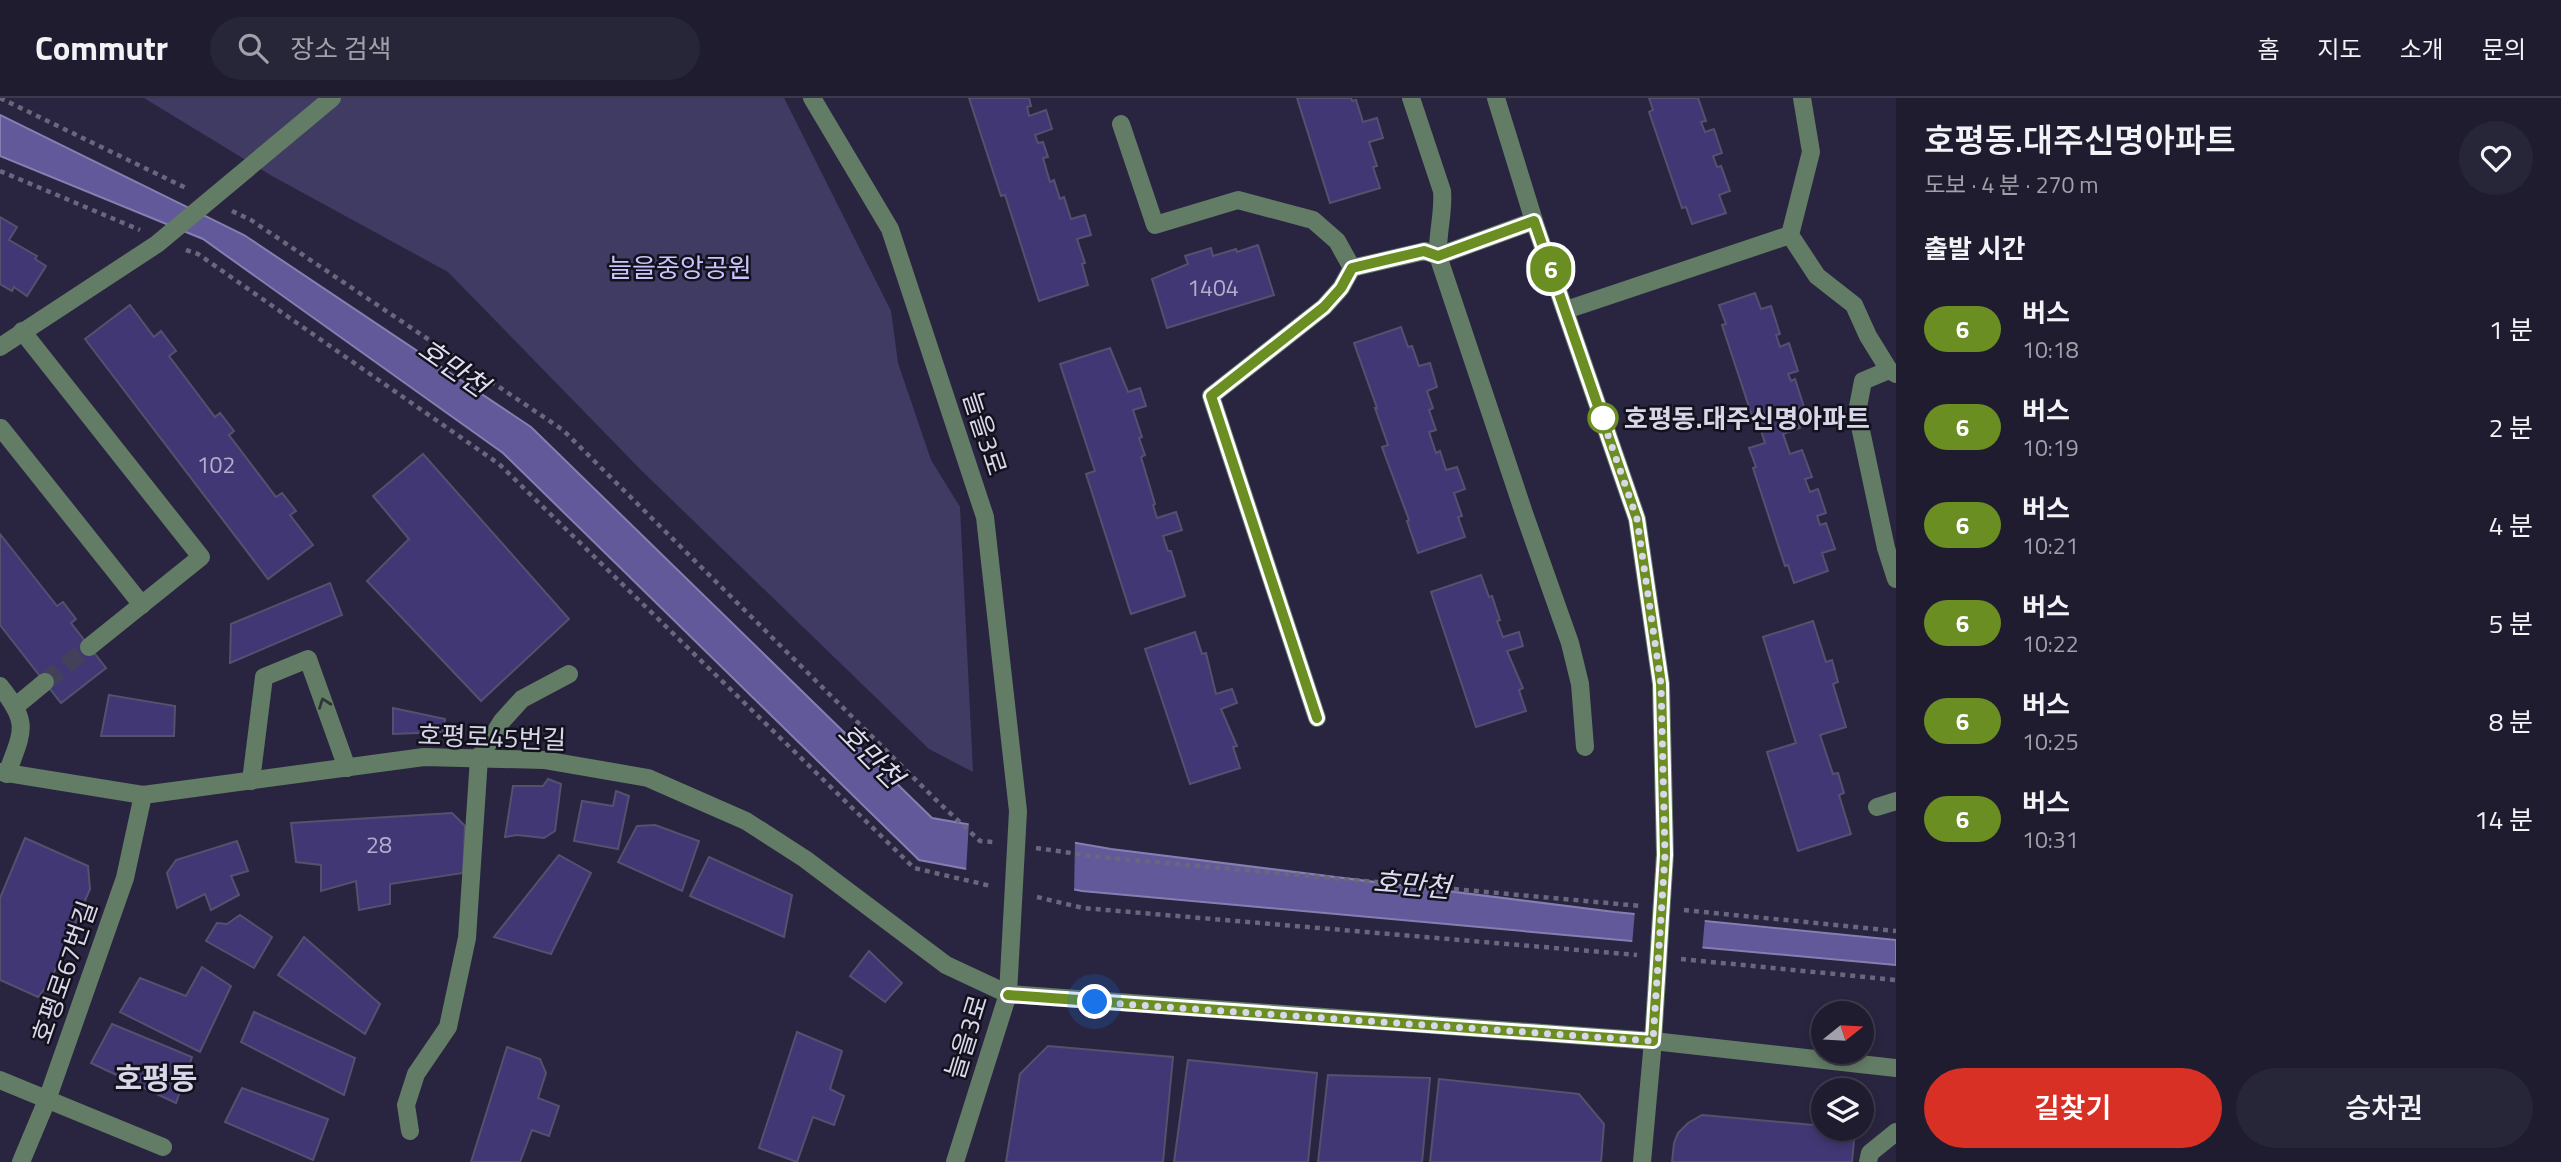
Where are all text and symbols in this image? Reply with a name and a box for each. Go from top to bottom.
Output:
search box [210,17,700,80]
text: Commutr [35,23,168,73]
icon: search [234,29,272,67]
text: 장소 검색 [290,29,392,68]
text: 홈 [2257,31,2279,67]
text: 지도 [2317,31,2362,67]
text: 소개 [2400,31,2444,67]
text: 문의 [2482,31,2526,67]
text: 호평동.대주신명아파트 [1924,115,2236,165]
button: heart [2459,121,2533,195]
text: 도보 · 4 분 · 270 m [1924,167,2099,202]
text: 출발 시간 [1924,229,2025,268]
line badge: 6 [1528,246,1574,292]
park label: 늘을중앙공원 [608,248,752,287]
text: 6 [1544,251,1558,287]
house number: 1404 [1187,270,1239,305]
text: 버스 [2022,293,2070,332]
text: 1 분 [2489,310,2533,349]
text: 6 [1956,311,1969,347]
water label: 호만천 [410,327,501,409]
text: 10:18 [2022,332,2079,367]
street label: 늘을3로 [953,386,1017,480]
text: 버스 [2022,391,2070,430]
place label: 호평동.대주신명아파트 [1624,399,1870,438]
marker: 호평동.대주신명아파트 [1588,403,1618,433]
text: 2 분 [2489,408,2533,447]
text: 6 [1956,409,1969,445]
text: 10:19 [2022,430,2079,465]
house number: 102 [197,447,235,482]
text: 버스 [2022,489,2070,528]
text: 4 분 [2489,506,2533,545]
text: 6 [1956,507,1969,543]
text: 10:21 [2022,528,2079,563]
text: 버스 [2022,587,2070,626]
text: 5 분 [2489,604,2533,643]
text: 6 [1956,605,1969,641]
text: 10:22 [2022,626,2079,661]
text: 버스 [2022,685,2070,724]
one-way arrow [319,698,333,710]
text: 8 분 [2489,702,2533,741]
text: 6 [1956,703,1969,739]
water label: 호만천 [828,712,916,800]
street label: 호평로45번길 [417,715,567,759]
text: 10:25 [2022,724,2079,759]
text: 버스 [2022,783,2070,822]
text: 14 분 [2474,800,2533,839]
text: 6 [1956,801,1969,837]
text: 10:31 [2022,822,2079,857]
house number: 28 [366,827,392,862]
water label: 호만천 [1372,859,1456,909]
street label: 호평로67번길 [21,895,107,1049]
your location [1077,984,1112,1019]
street label: 늘을3로 [935,990,997,1084]
north arrow [1811,1001,1874,1064]
map controls [1811,1001,1874,1141]
district label: 호평동 [115,1055,197,1101]
button: 길찾기 [1924,1068,2222,1148]
button: 승차권 [2236,1068,2533,1148]
button: layers [1811,1078,1874,1141]

